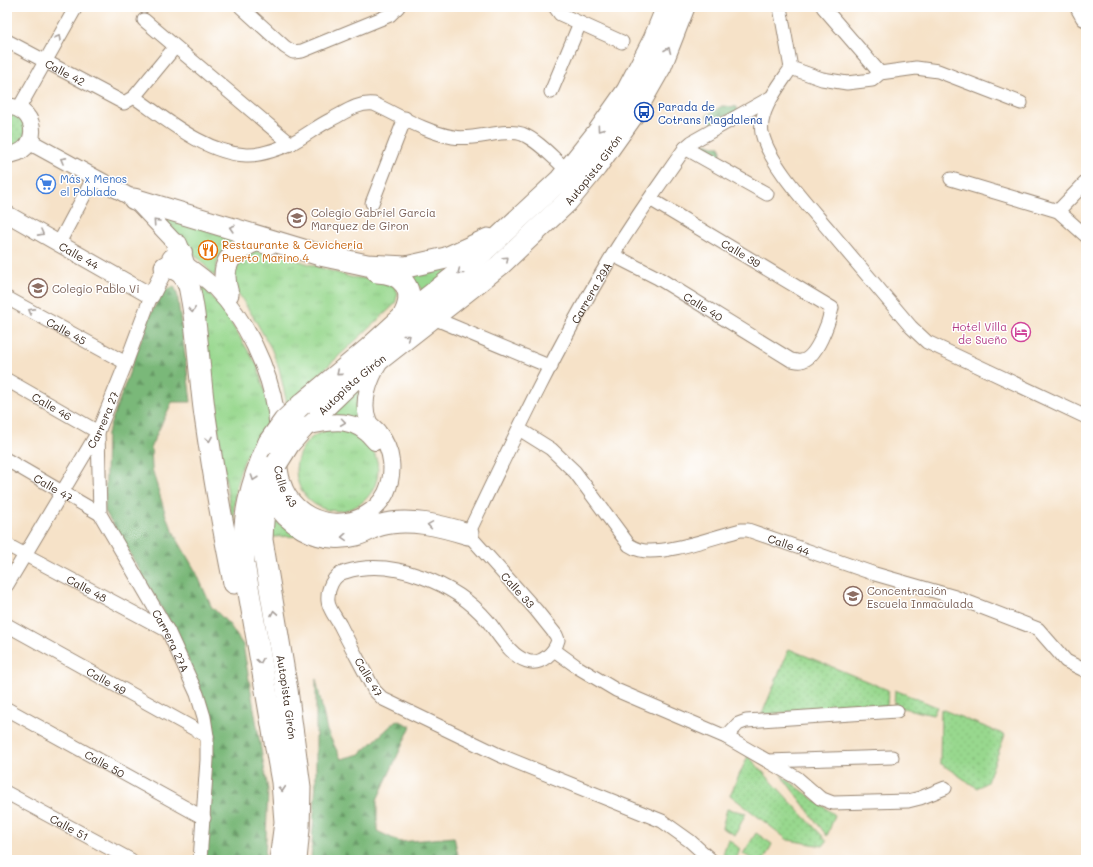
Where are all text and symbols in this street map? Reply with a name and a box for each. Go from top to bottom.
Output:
one-way arrow [54,35,61,42]
one-way arrow [663,46,671,54]
street label: Calle 42 [43,55,88,89]
place label: Parada de Cotrans Magdalena [658,99,763,127]
bus stop icon: Parada de Cotrans Magdalena [633,101,655,123]
one-way arrow [597,125,605,132]
street label: Autopista Girón [560,131,625,208]
one-way arrow [60,158,67,165]
place label: Más x Menos el Poblado [60,171,127,199]
supermarket icon: Más x Menos el Poblado [35,173,57,195]
place label: Colegio Gabriel Garcia Marquez de Giron [311,205,436,233]
school or university icon: Colegio Gabriel Garcia Marquez de Giron [286,207,308,229]
one-way arrow [153,219,161,227]
one-way arrow [229,224,236,233]
one-way arrow [37,228,44,236]
street label: Calle 39 [718,235,764,271]
place label: Restaurante & Cevicheria Puerto Marino 4 [222,237,363,265]
street label: Calle 44 [57,238,102,273]
restaurant icon: Restaurante & Cevicheria Puerto Marino 4 [197,239,219,261]
one-way arrow [502,257,509,264]
street label: Carrera 29A [567,259,614,326]
one-way arrow [458,267,465,274]
school or university icon: Colegio Pablo Vi [27,277,49,299]
place label: Colegio Pablo Vi [52,281,140,296]
street label: Calle 40 [681,288,726,324]
one-way arrow [188,307,197,313]
one-way arrow [27,308,35,316]
street label: Calle 45 [44,314,89,348]
place label: Hotel Villa de Sueño [952,319,1007,347]
hotel icon: Hotel Villa de Sueño [1010,321,1032,343]
one-way arrow [402,335,409,342]
street label: Autopista Girón [314,350,388,418]
one-way arrow [336,369,344,376]
street label: Calle 46 [29,388,75,423]
street label: Carrera 27 [83,389,121,451]
one-way arrow [339,417,346,426]
one-way arrow [204,436,213,442]
street label: Calle 43 [272,464,302,510]
street label: Calle 47 [31,470,76,504]
one-way arrow [250,474,259,481]
one-way arrow [427,521,433,530]
street label: Calle 44 [766,530,813,559]
one-way arrow [341,532,347,541]
street label: Calle 33 [498,569,538,612]
street label: Calle 48 [64,571,110,605]
place label: Concentración Escuela Inmaculada [867,583,974,611]
school or university icon: Concentración Escuela Inmaculada [842,585,864,607]
street label: Carrera 27A [149,606,193,674]
one-way arrow [270,610,279,616]
street label: Autopista Girón [274,653,301,740]
street label: Calle 47 [351,655,387,699]
one-way arrow [255,658,264,664]
street label: Calle 49 [84,663,130,698]
street label: Calle 50 [82,746,128,780]
one-way arrow [277,786,286,792]
street label: Calle 51 [47,810,91,843]

